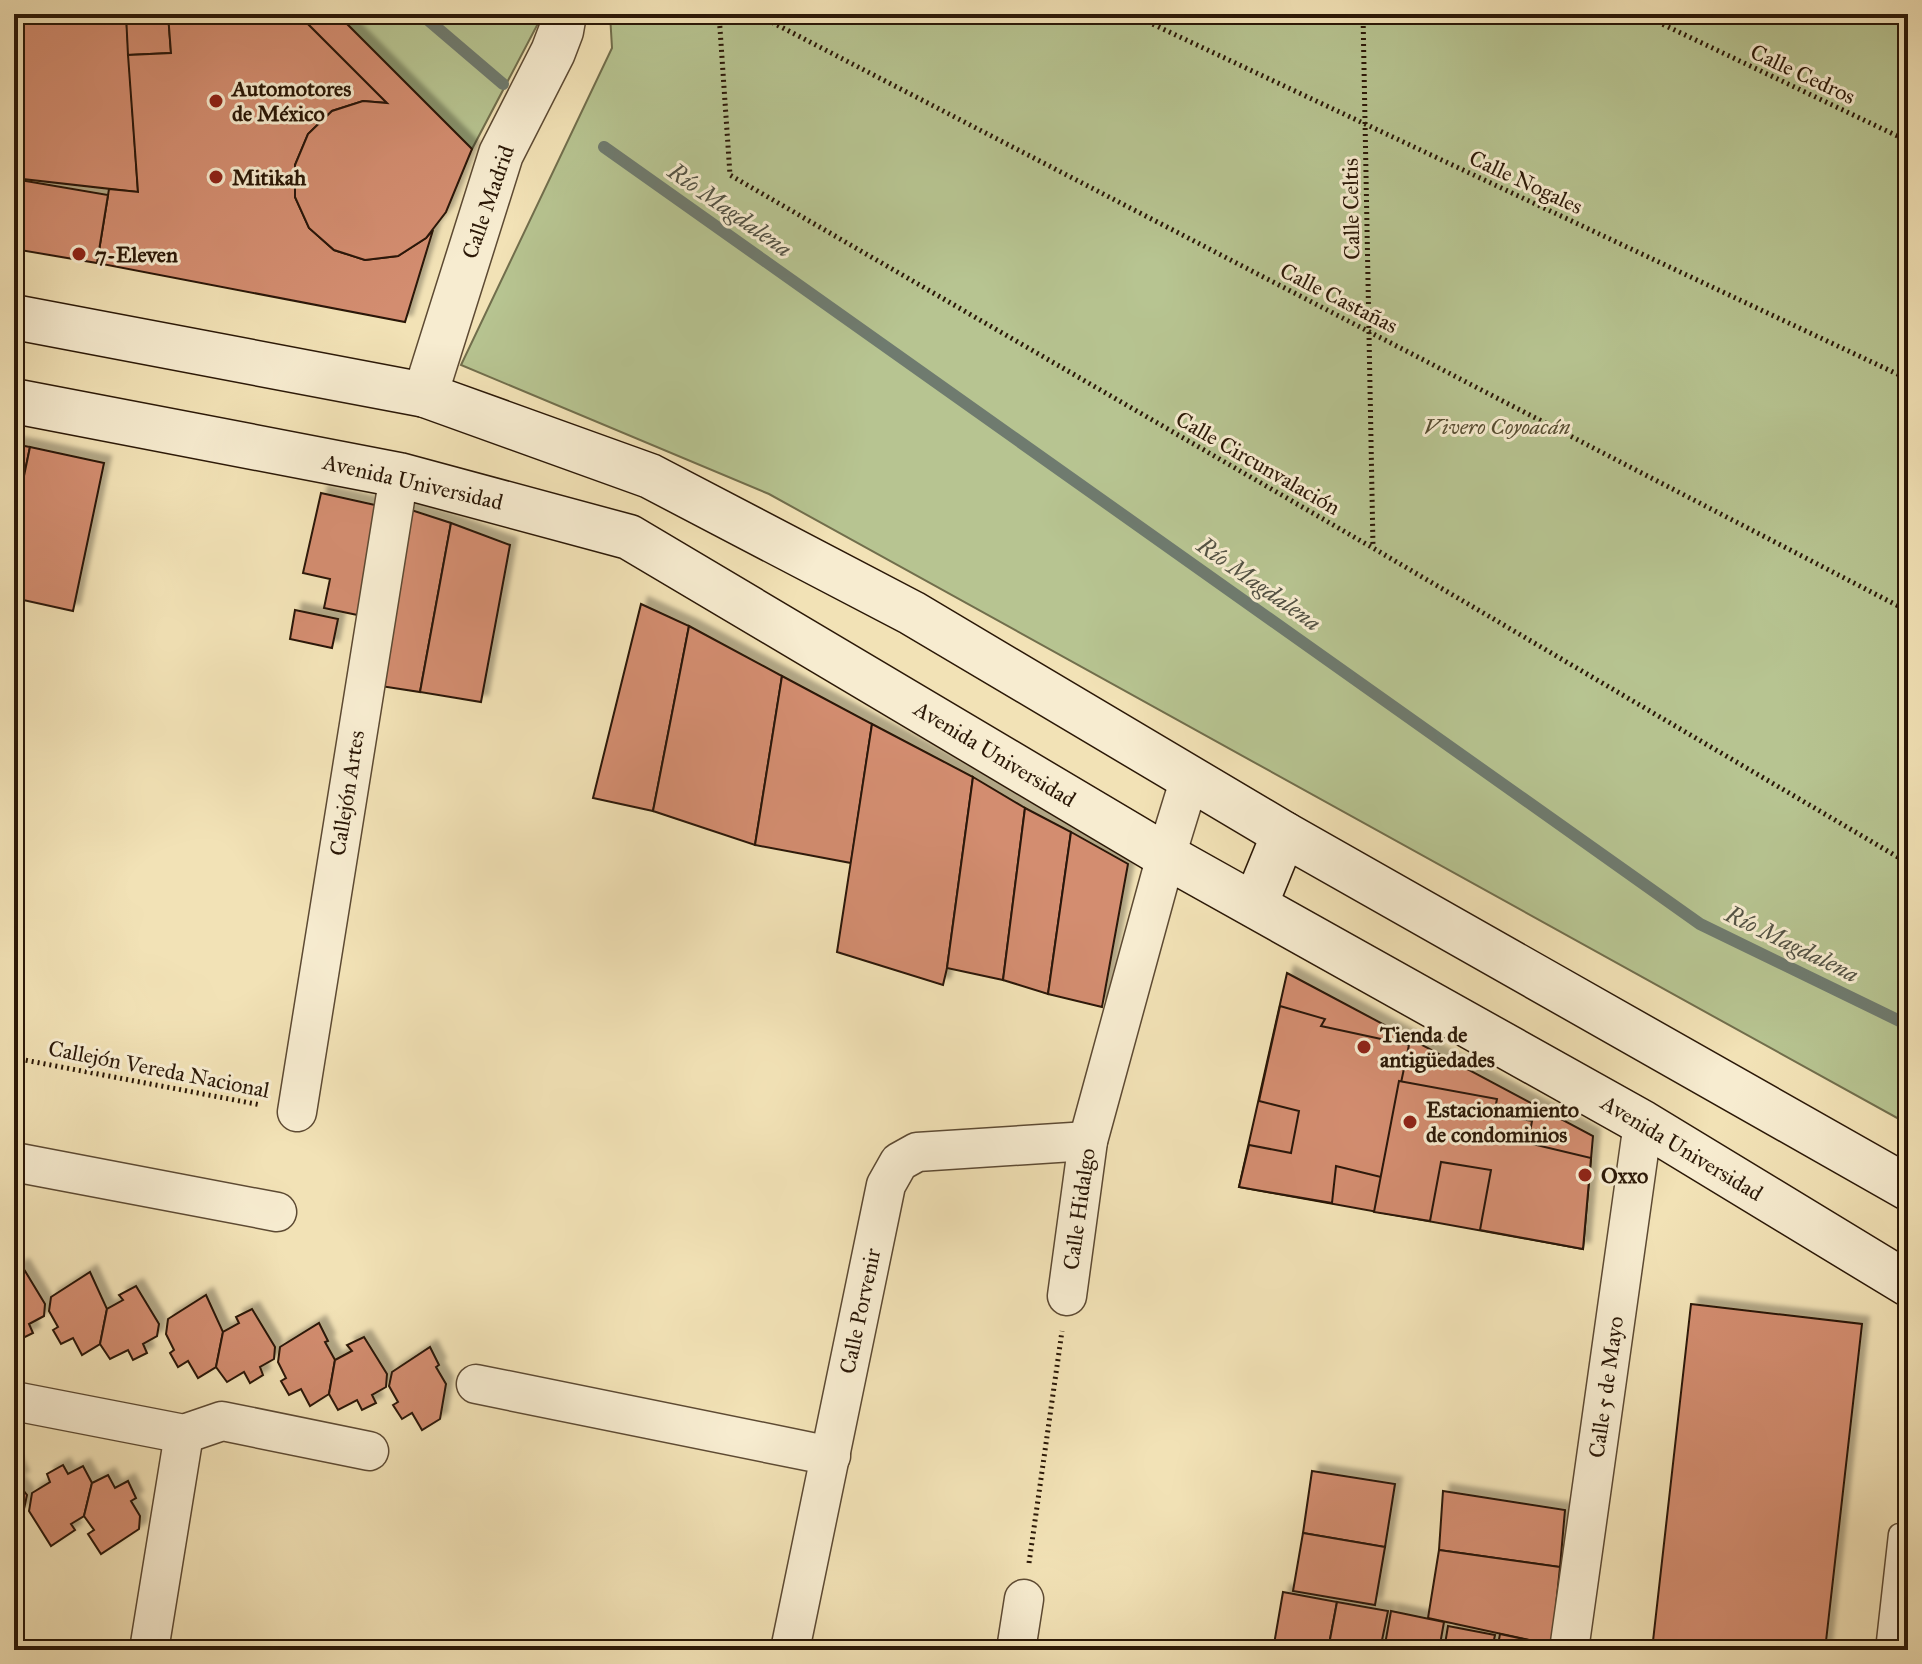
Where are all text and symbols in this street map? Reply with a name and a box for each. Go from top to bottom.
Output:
street label: Calle Cedros [1746,38,1860,110]
place label: Automotores de México [230,75,351,127]
marker: Automotores de México [207,92,225,110]
street label: Calle Madrid [456,142,520,262]
street label: Calle Nogales [1465,144,1587,220]
water label: Río Magdalena [661,156,798,264]
street label: Calle Celtis [1337,158,1365,260]
place label: Mitikah [232,164,307,191]
marker: Mitikah [207,168,225,186]
place label: 7-Eleven [95,241,178,268]
marker: 7-Eleven [70,245,88,263]
street label: Calle Castañas [1276,257,1402,339]
street label: Calle Circunvalación [1171,405,1345,521]
park label: Vivero Coyoacán [1424,413,1571,440]
street label: Avenida Universidad [319,448,506,516]
water label: Río Magdalena [1190,530,1327,638]
street label: Avenida Universidad [908,695,1081,813]
street label: Callejón Artes [324,728,370,858]
water label: Río Magdalena [1720,898,1864,989]
place label: Tienda de antigüedades [1379,1021,1495,1073]
street label: Callejón Vereda Nacional [46,1034,272,1104]
marker: Tienda de antigüedades [1355,1038,1373,1056]
street label: Avenida Universidad [1595,1089,1768,1207]
place label: Estacionamiento de condominios [1426,1096,1579,1148]
marker: Estacionamiento de condominios [1401,1113,1419,1131]
street label: Calle Hidalgo [1057,1146,1101,1272]
place label: Oxxo [1601,1162,1648,1189]
marker: Oxxo [1576,1166,1594,1184]
street label: Calle Porvenir [834,1245,887,1376]
street label: Calle 5 de Mayo [1583,1314,1629,1460]

